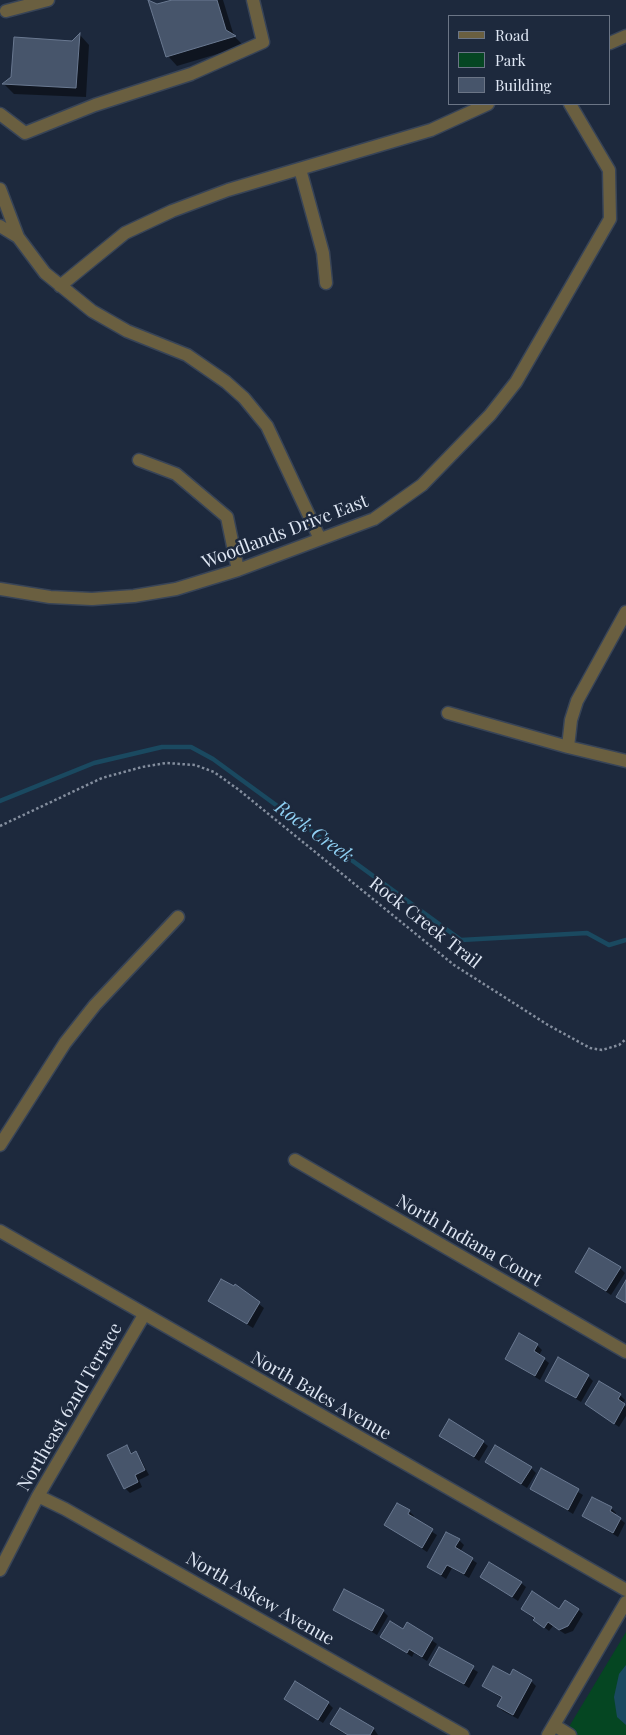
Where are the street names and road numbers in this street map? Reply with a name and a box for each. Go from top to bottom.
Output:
street label: Woodlands Drive East [199,490,371,574]
street label: Rock Creek Trail [365,873,485,973]
street label: North Indiana Court [392,1191,546,1291]
street label: Northeast 62nd Terrace [13,1319,127,1495]
street label: North Bales Avenue [247,1347,395,1445]
street label: North Askew Avenue [182,1548,338,1650]

